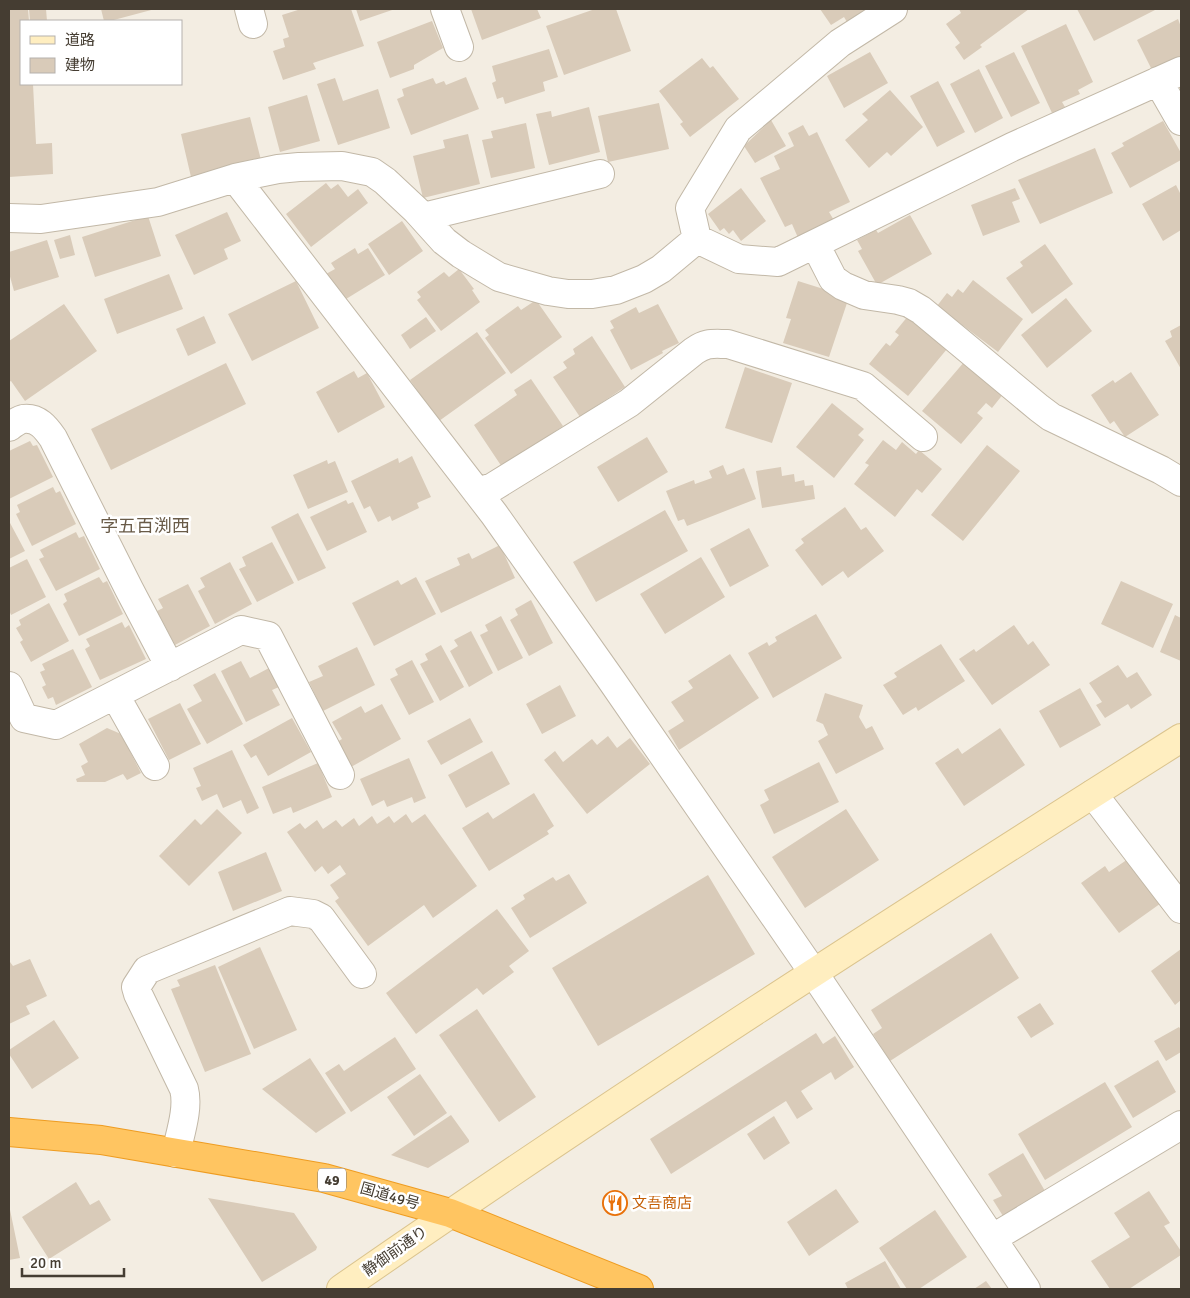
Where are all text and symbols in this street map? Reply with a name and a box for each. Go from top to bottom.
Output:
legend [20,20,182,85]
text: 道路 [65,31,95,49]
text: 建物 [65,56,95,74]
district label: 字五百渕西 [100,515,190,537]
road number: 49 [318,1168,346,1192]
street label: 国道49号 [358,1179,422,1213]
restaurant icon: 文吾商店 [602,1190,628,1216]
place label: 文吾商店 [632,1194,692,1212]
street label: 静御前通り [359,1222,431,1280]
scale bar [22,1246,125,1278]
text: 20 m [30,1254,61,1272]

